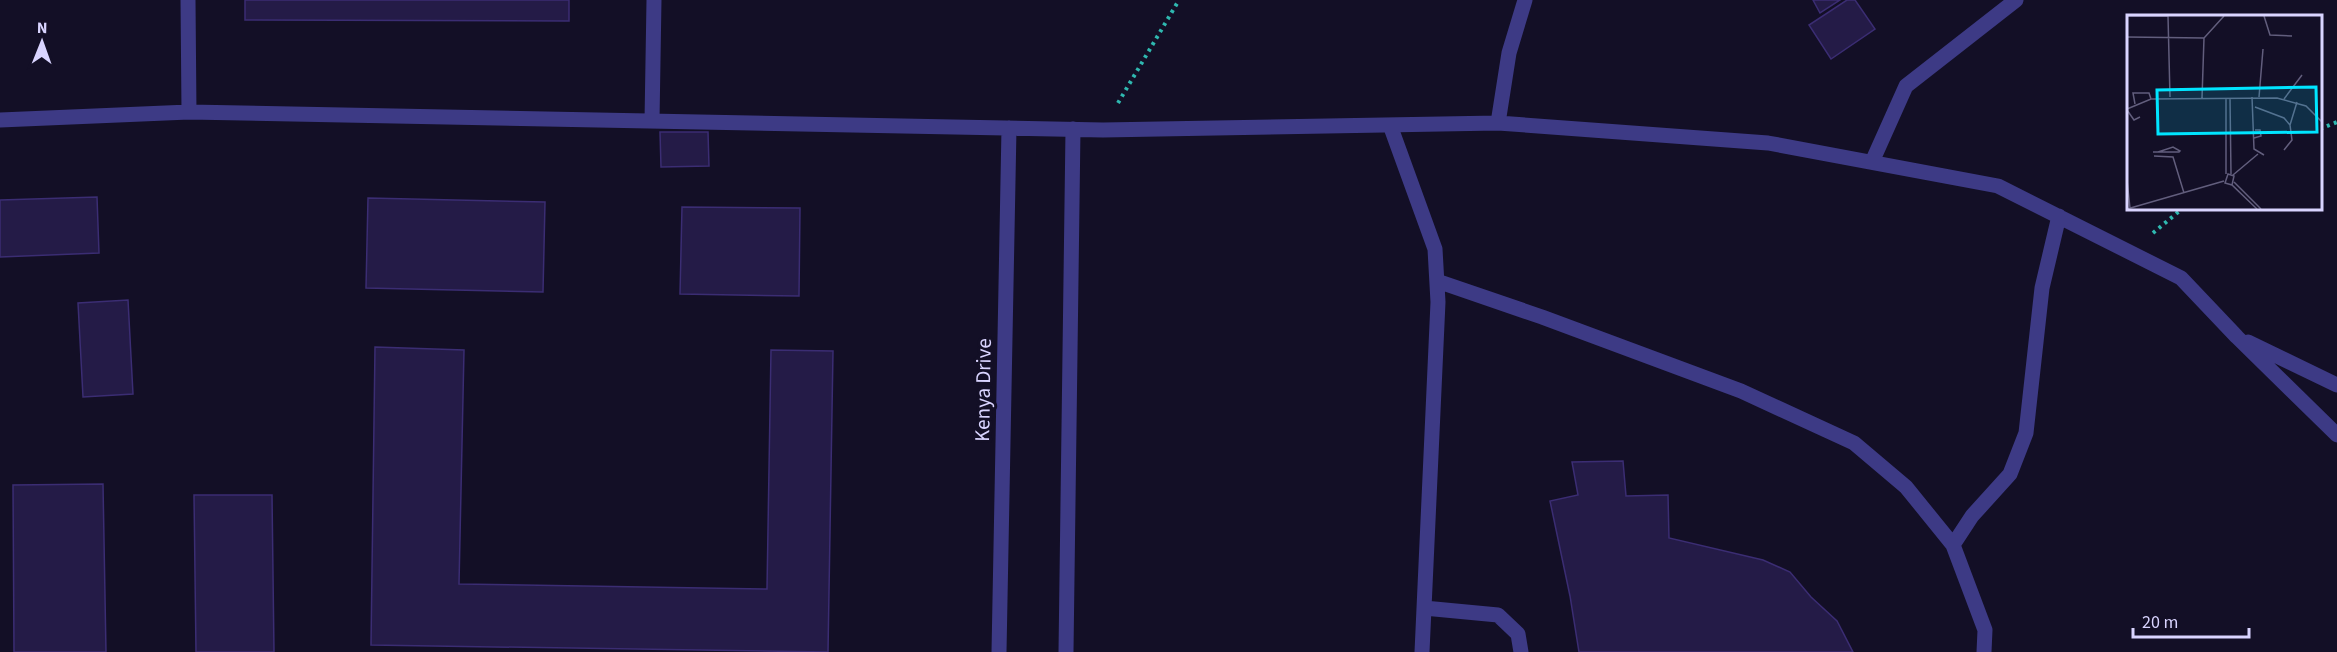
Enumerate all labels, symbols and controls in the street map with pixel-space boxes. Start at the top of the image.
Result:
north arrow [12,12,72,72]
inset map [2127,15,2322,210]
text: N [37,17,48,39]
street label: Kenya Drive [967,338,999,442]
scale bar [2133,601,2248,639]
text: 20 m [2142,610,2178,635]

